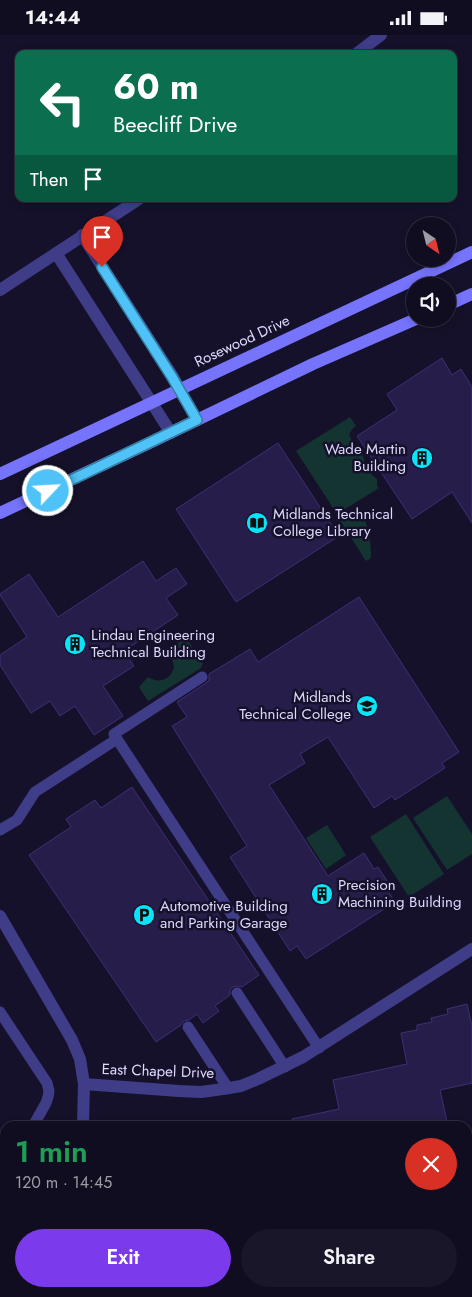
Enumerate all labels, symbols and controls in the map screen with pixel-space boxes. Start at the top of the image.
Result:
text: 14:44 [25,4,81,31]
text: 60 m [113,62,199,112]
icon: left [30,70,95,135]
text: Beecliff Drive [113,108,237,140]
icon: arrive [79,165,107,193]
text: Then [30,166,69,193]
pin [81,216,123,267]
north arrow [406,217,456,267]
map controls [406,217,456,327]
icon: arrive [88,223,116,251]
button: sound [406,277,456,327]
street label: Rosewood Drive [191,309,294,373]
place label: Wade Martin Building [325,438,406,477]
building icon: Wade Martin Building [410,446,434,470]
position arrow [21,464,73,516]
place label: Midlands Technical College Library [273,503,393,542]
library icon: Midlands Technical College Library [245,511,269,535]
place label: Lindau Engineering Technical Building [91,624,215,663]
building icon: Lindau Engineering Technical Building [63,632,87,656]
place label: Midlands Technical College [239,686,351,725]
school or university icon: Midlands Technical College [355,694,379,718]
place label: Precision Machining Building [338,874,461,913]
building icon: Precision Machining Building [310,882,334,906]
place label: Automotive Building and Parking Garage [160,895,288,934]
parking icon: Automotive Building and Parking Garage [132,903,156,927]
street label: East Chapel Drive [101,1058,215,1084]
text: 1 min [15,1130,88,1173]
button: close [405,1138,457,1190]
text: 120 m · 14:45 [15,1171,112,1194]
button: Exit [15,1229,231,1287]
button: Share [241,1229,457,1287]

